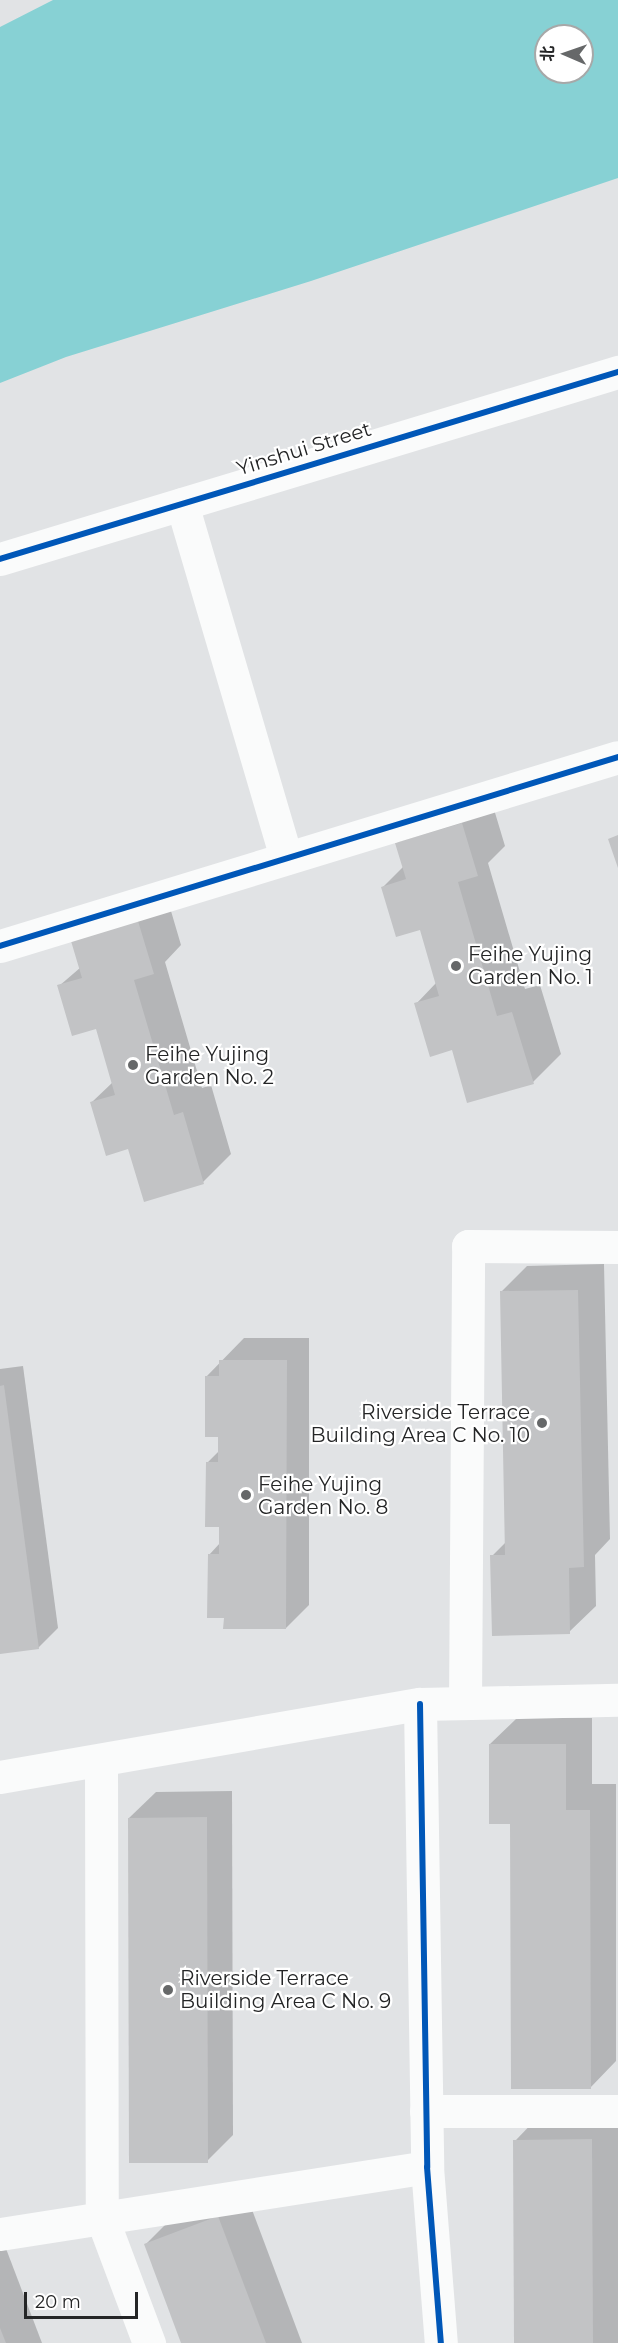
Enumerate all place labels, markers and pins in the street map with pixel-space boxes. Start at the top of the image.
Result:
place label: Feihe Yujing Garden No. 1 [468,942,593,989]
marker: Feihe Yujing Garden No. 1 [449,959,463,973]
place label: Feihe Yujing Garden No. 2 [145,1042,274,1089]
marker: Feihe Yujing Garden No. 2 [126,1058,140,1072]
place label: Riverside Terrace Building Area C No. 10 [311,1400,530,1447]
marker: Riverside Terrace Building Area C No. 10 [535,1416,549,1430]
place label: Feihe Yujing Garden No. 8 [258,1472,388,1519]
marker: Feihe Yujing Garden No. 8 [239,1488,253,1502]
place label: Riverside Terrace Building Area C No. 9 [180,1966,391,2013]
marker: Riverside Terrace Building Area C No. 9 [161,1983,175,1997]

